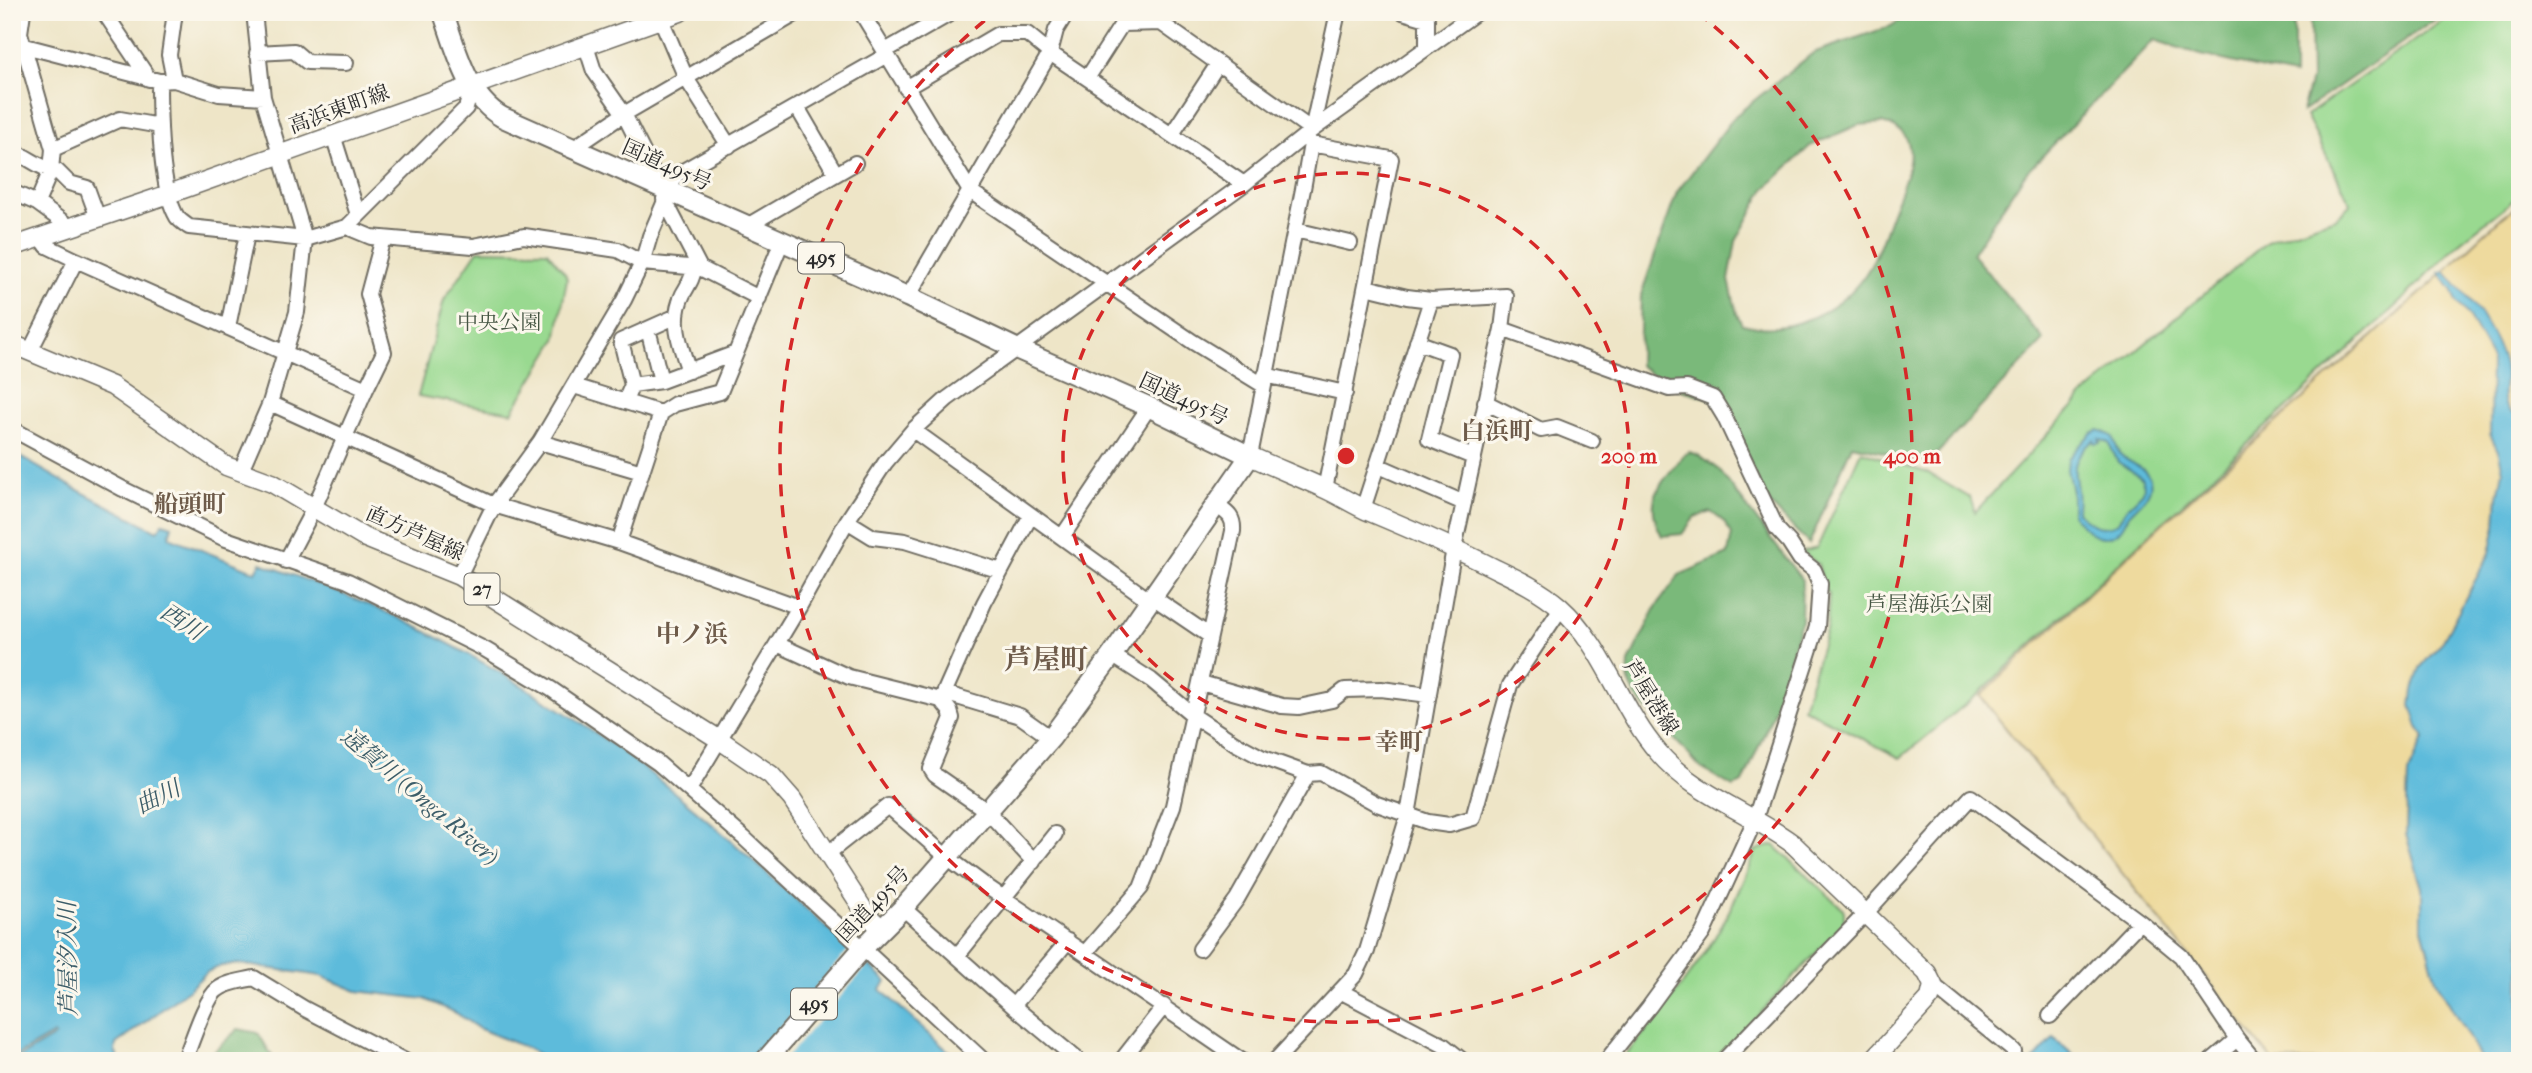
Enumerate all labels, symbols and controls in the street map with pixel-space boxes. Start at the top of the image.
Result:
street label: 高浜東町線 [286,80,392,138]
street label: 国道495号 [619,135,715,195]
road number: 495 [798,242,844,274]
park label: 中央公園 [457,310,541,334]
street label: 国道495号 [1136,368,1232,430]
district label: 白浜町 [1461,417,1533,445]
centre of rings [1334,444,1358,468]
text: 200 m [1601,444,1658,468]
text: 400 m [1882,444,1941,469]
district label: 船頭町 [154,490,226,518]
street label: 直方芦屋線 [362,501,468,565]
road number: 27 [464,574,500,604]
park label: 芦屋海浜公園 [1866,592,1992,616]
water label: 西川 [155,598,211,647]
district label: 中ノ浜 [656,620,728,648]
district label: 芦屋町 [1004,643,1088,676]
street label: 芦屋港線 [1619,655,1683,739]
water label: 遠賀川 (Onga River) [336,722,504,870]
district label: 幸町 [1375,728,1423,756]
water label: 曲川 [131,773,187,819]
street label: 国道495号 [832,861,914,947]
water label: 芦屋汐入川 [53,898,83,1017]
road number: 495 [791,988,837,1020]

